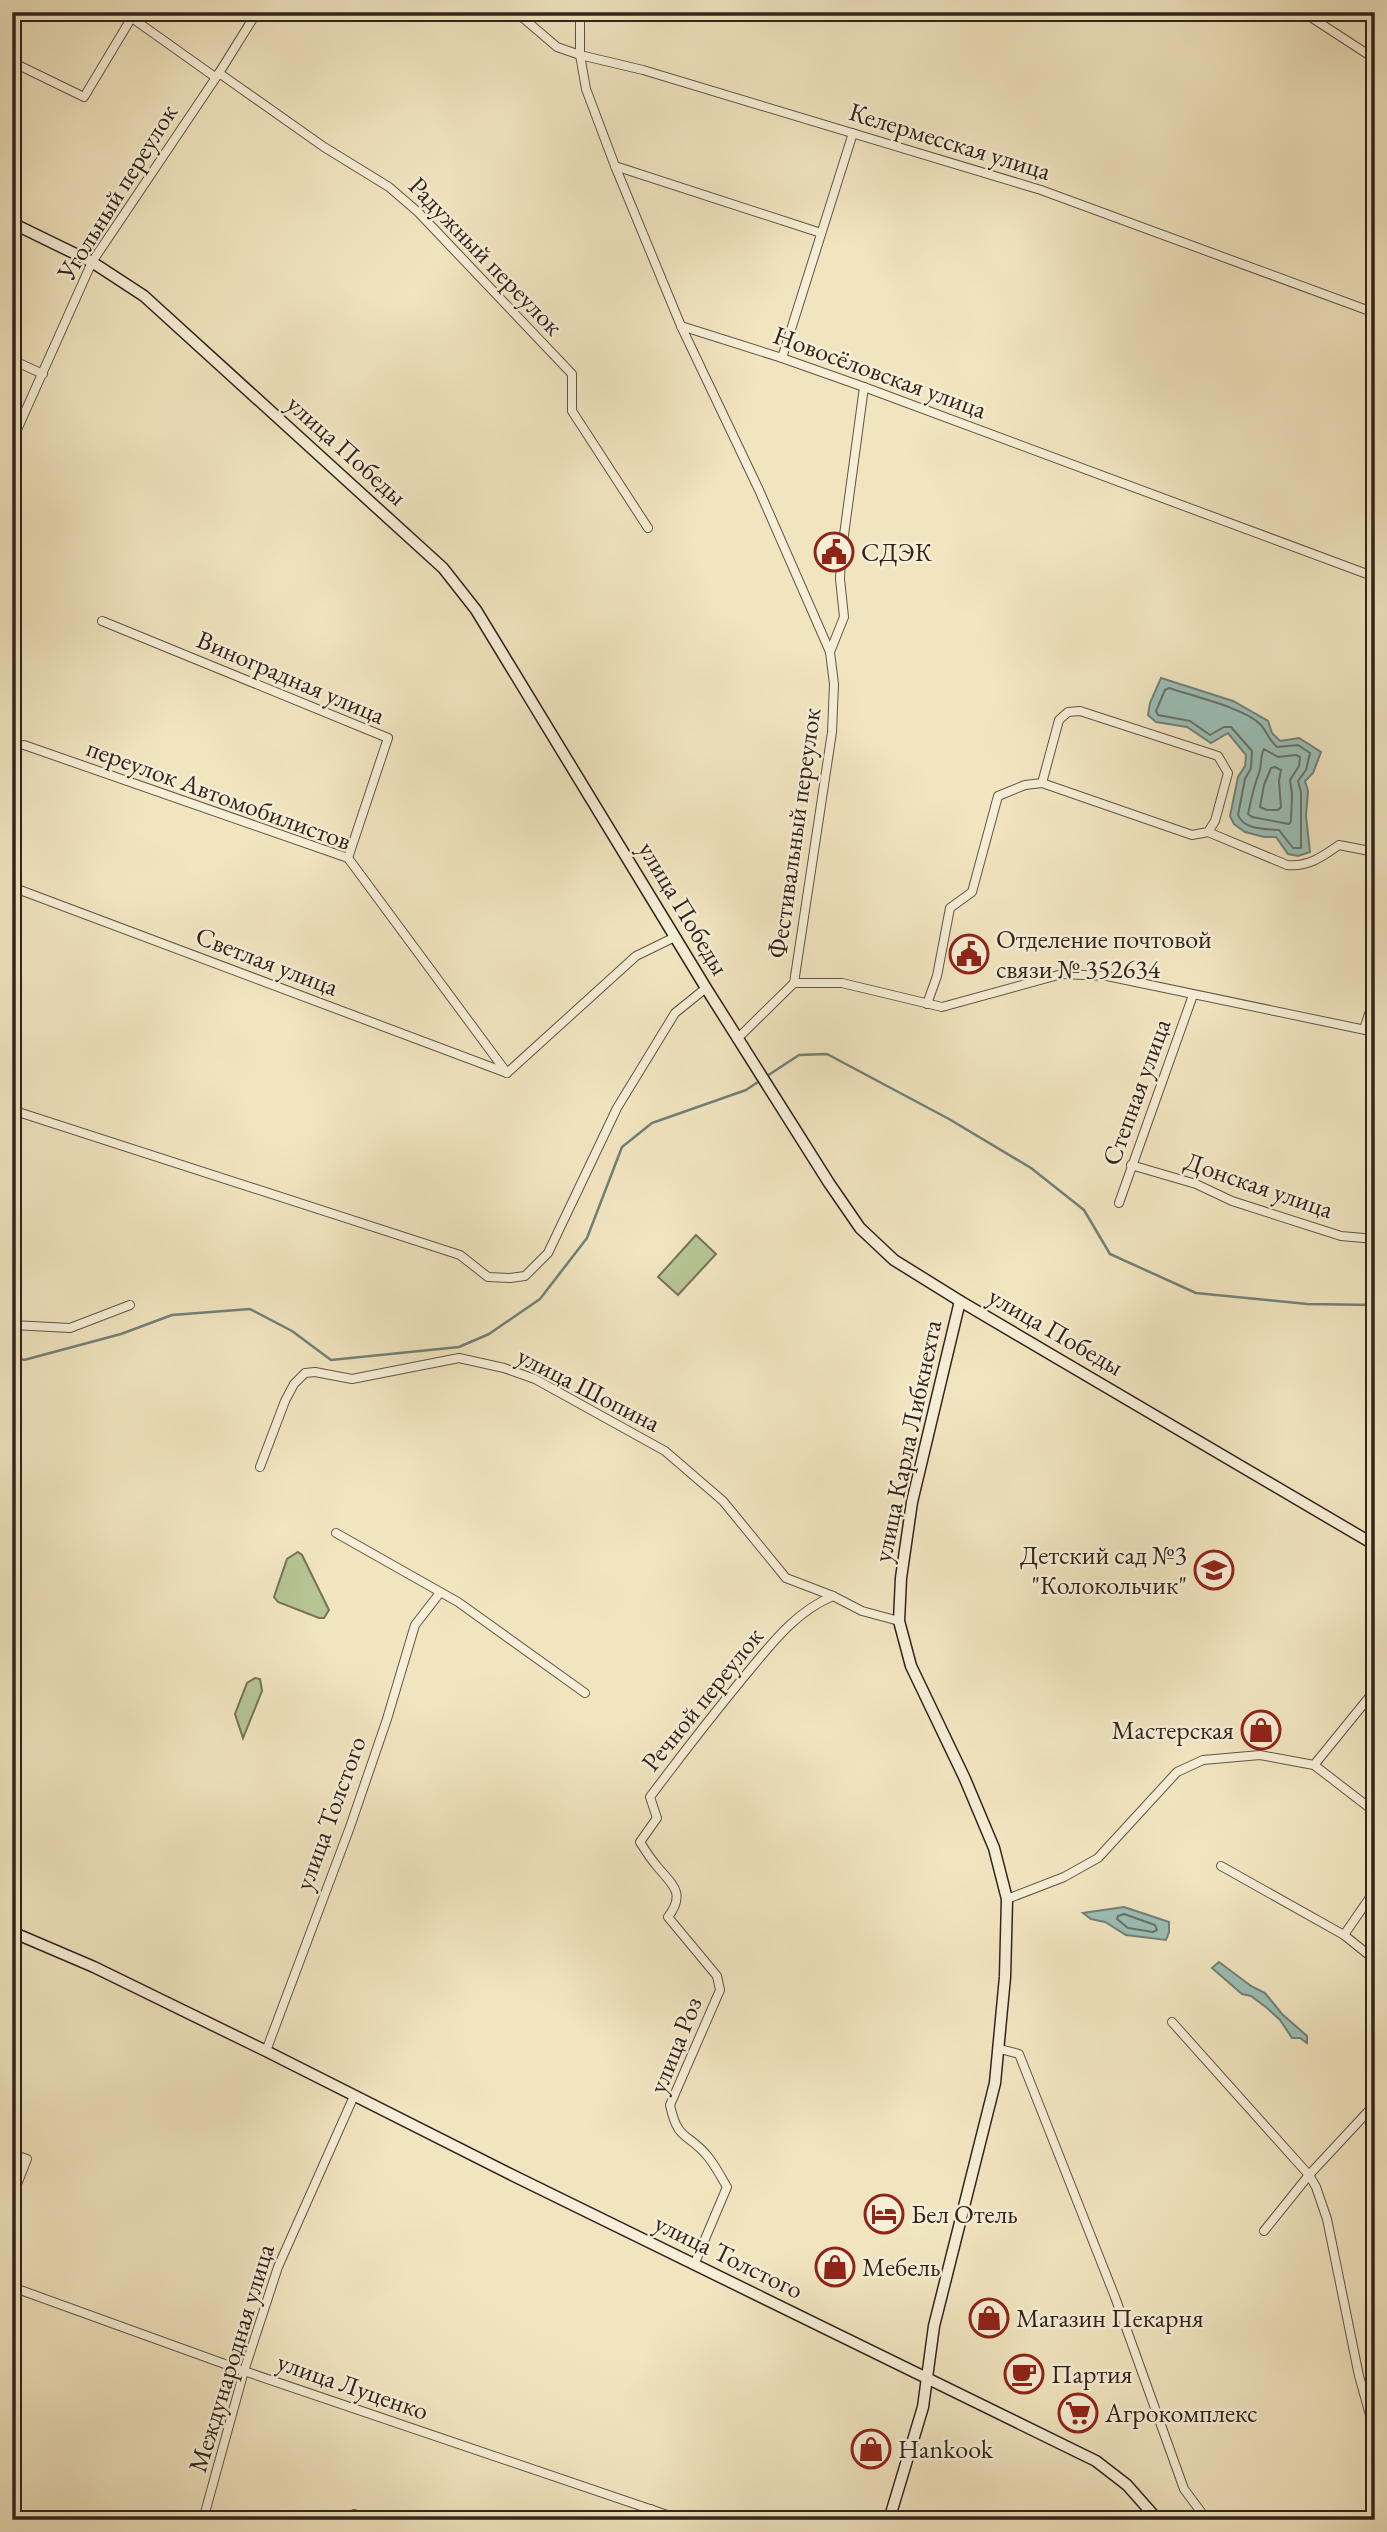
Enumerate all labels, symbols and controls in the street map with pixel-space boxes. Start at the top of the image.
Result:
street label: Келермесская улица [845,94,1056,188]
street label: Угольный переулок [49,97,185,288]
street label: Радужный переулок [401,169,571,343]
street label: Новосёловская улица [769,318,992,427]
street label: улица Победы [280,387,414,513]
public building icon: СДЭК [813,531,855,573]
place label: СДЭК [861,535,933,569]
street label: Виноградная улица [192,622,391,732]
street label: Фестивальный переулок [760,705,828,960]
street label: переулок Автомобилистов [82,730,356,858]
street label: улица Победы [631,835,737,981]
street label: Светлая улица [191,918,344,1004]
place label: Отделение почтовой связи № 352634 [996,922,1212,986]
public building icon: Отделение почтовой связи № 352634 [948,933,990,975]
street label: Степная улица [1094,1013,1178,1170]
street label: Донская улица [1180,1144,1338,1226]
street label: улица Победы [982,1279,1130,1383]
street label: улица Карла Либкнехта [865,1316,949,1565]
street label: улица Шопина [512,1338,667,1440]
place label: Детский сад №3 "Колокольчик" [1020,1538,1187,1602]
school or university icon: Детский сад №3 "Колокольчик" [1193,1549,1235,1591]
street label: Речной переулок [634,1620,771,1778]
shop icon: Мастерская [1240,1709,1282,1751]
place label: Мастерская [1112,1713,1234,1747]
street label: улица Толстого [286,1731,374,1895]
street label: улица Роз [640,1992,710,2098]
hotel icon: Бел Отель [863,2193,905,2235]
place label: Бел Отель [911,2197,1018,2231]
street label: улица Толстого [649,2205,809,2307]
street label: Международная улица [180,2239,282,2476]
shop icon: Мебель [814,2246,856,2288]
place label: Мебель [862,2250,941,2284]
shop icon: Магазин Пекарня [968,2297,1010,2339]
place label: Магазин Пекарня [1016,2301,1204,2335]
street label: улица Луценко [273,2344,433,2428]
cafe icon: Партия [1003,2353,1045,2395]
place label: Партия [1051,2357,1132,2391]
supermarket icon: Агрокомплекс [1057,2392,1099,2434]
place label: Агрокомплекс [1104,2396,1258,2430]
shop icon: Hankook [850,2428,892,2470]
place label: Hankook [898,2432,994,2466]

